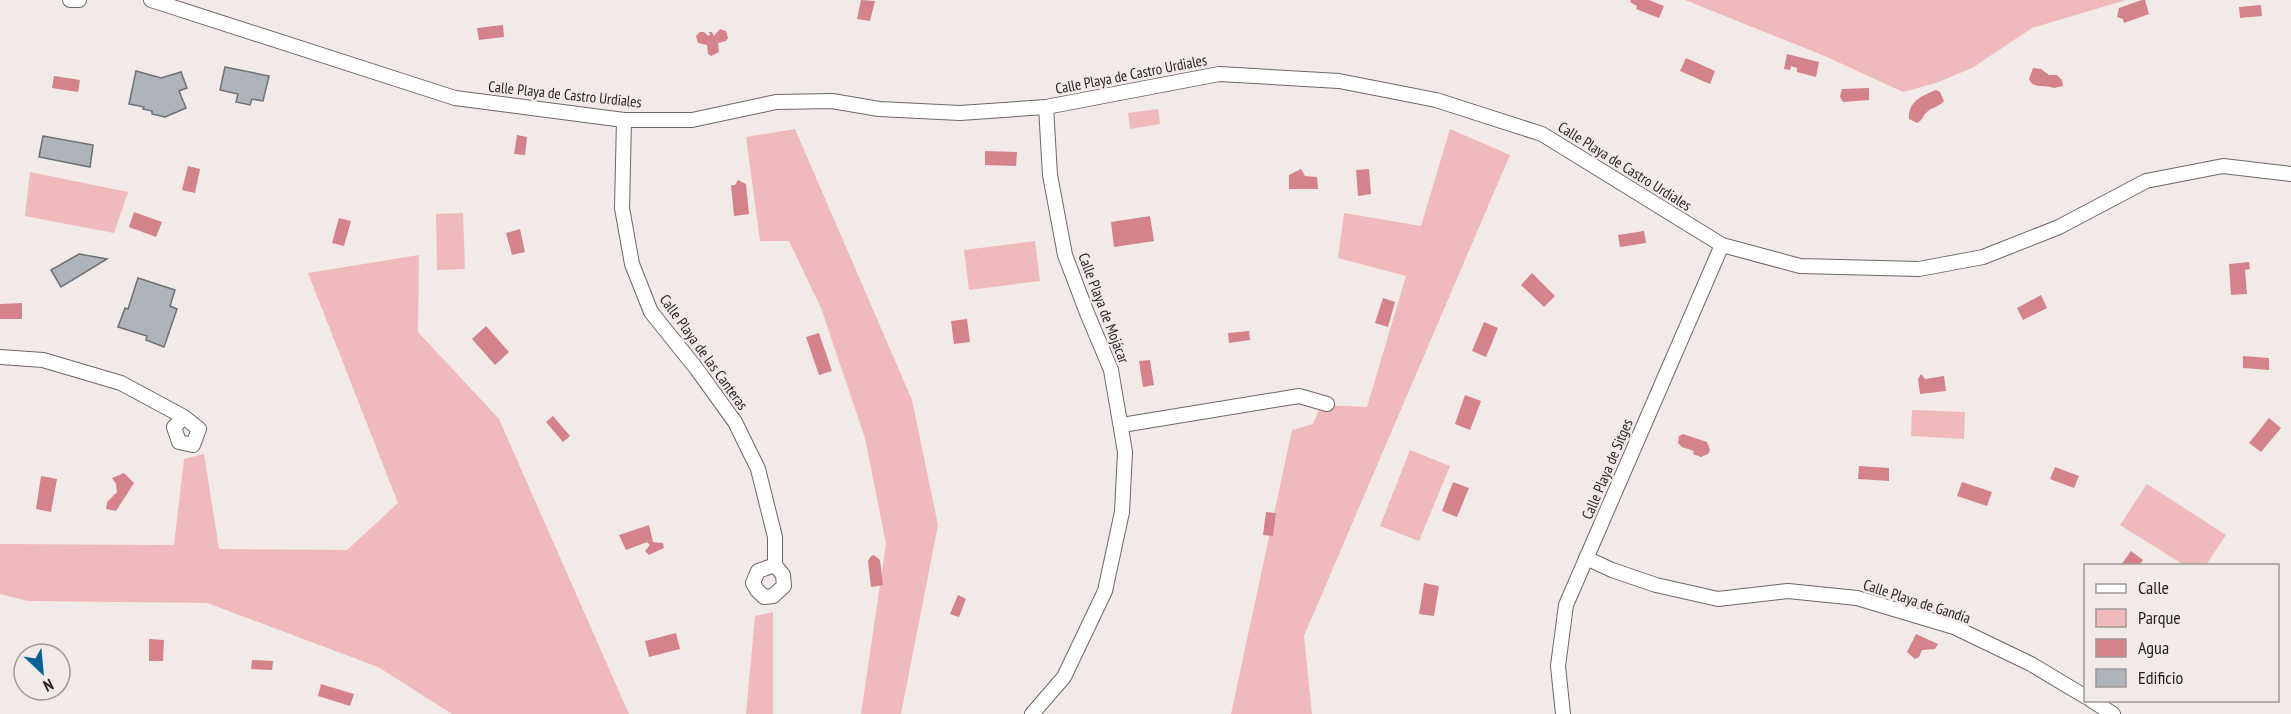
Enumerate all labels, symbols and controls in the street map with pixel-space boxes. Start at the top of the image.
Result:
street label: Calle Playa de Castro Urdiales [1054,50,1208,98]
street label: Calle Playa de Castro Urdiales [487,76,643,112]
street label: Calle Playa de Castro Urdiales [1555,117,1695,215]
street label: Calle Playa de Mojácar [1074,250,1134,367]
street label: Calle Playa de las Canteras [656,290,752,414]
street label: Calle Playa de Sitges [1577,416,1637,522]
legend [2084,564,2279,702]
street label: Calle Playa de Gandía [1861,575,1973,627]
text: Calle [2138,576,2169,599]
text: Parque [2138,606,2181,629]
text: Agua [2138,636,2169,659]
north arrow [12,642,72,702]
text: Edificio [2138,666,2184,689]
text: N [40,675,57,696]

